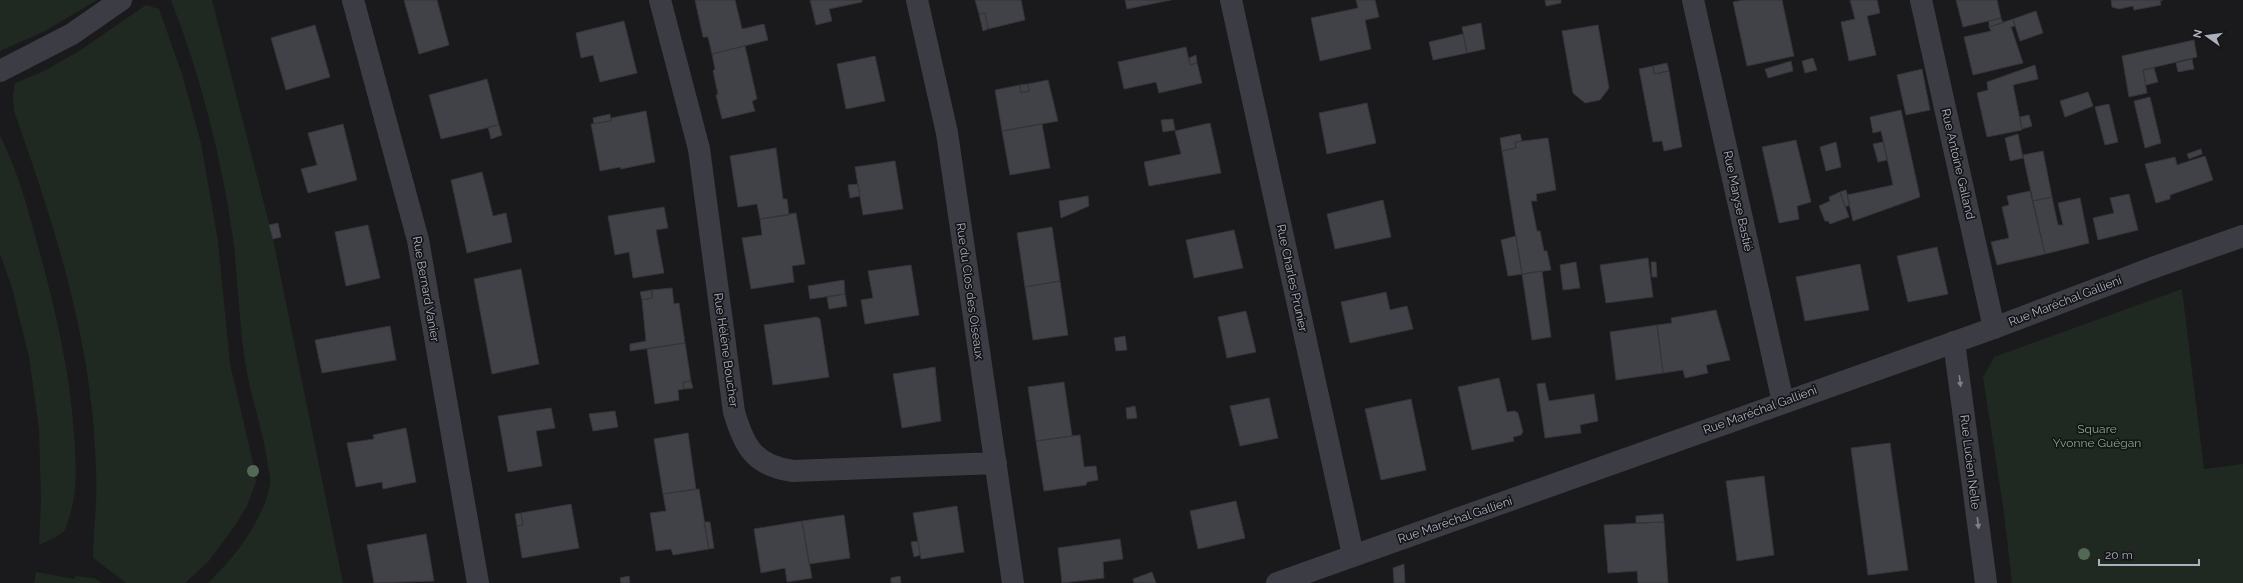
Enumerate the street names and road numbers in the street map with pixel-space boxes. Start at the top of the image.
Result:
street label: Rue Antoine Galland [1938,107,1978,221]
street label: Rue Maryse Bastié [1721,149,1755,253]
street label: Rue du Clos des Oiseaux [953,222,987,360]
street label: Rue Charles Prunier [1274,223,1310,334]
street label: Rue Bernard Vanier [410,235,442,344]
street label: Rue Maréchal Gallieni [2006,273,2124,329]
street label: Rue Hélène Boucher [711,292,741,409]
street label: Rue Maréchal Gallieni [1701,383,1819,437]
street label: Rue Lucien Nelle [1957,414,1983,510]
street label: Rue Maréchal Gallieni [1396,494,1514,546]

